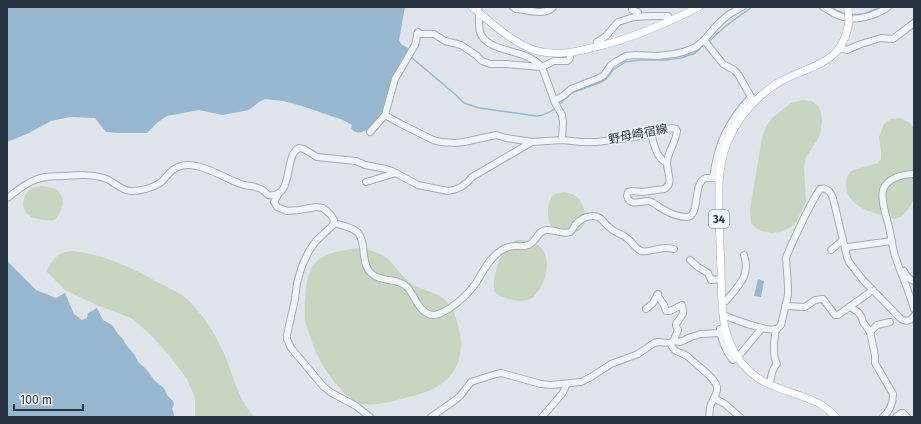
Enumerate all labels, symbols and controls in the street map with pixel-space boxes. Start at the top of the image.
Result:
street label: 野母崎宿線 [607,121,669,147]
road number: 34 [709,210,729,228]
scale bar [14,386,83,412]
text: 100 m [20,393,52,407]

